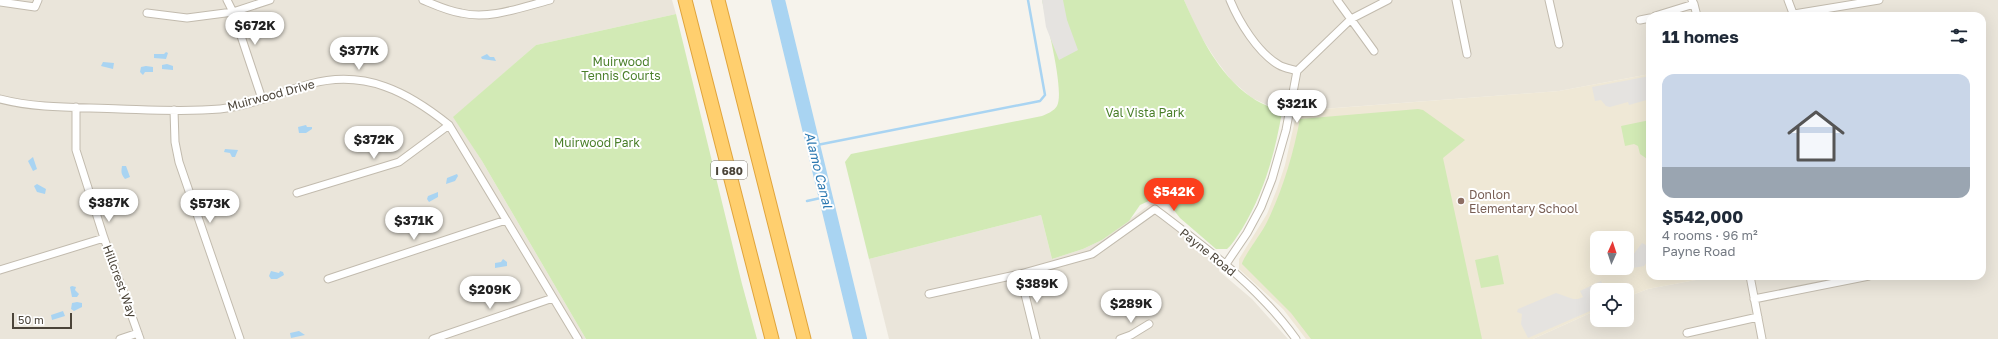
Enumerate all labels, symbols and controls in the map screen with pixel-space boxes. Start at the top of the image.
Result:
pin: $672K [227,12,283,46]
text: $672K [234,17,276,33]
icon: filters [1948,25,1970,47]
text: 11 homes [1662,26,1739,47]
pin: $377K [331,37,387,71]
text: $377K [339,42,379,58]
park label: Muirwood Tennis Courts [581,54,661,83]
street label: Muirwood Drive [226,76,316,114]
pin: $321K [1269,90,1325,124]
text: $321K [1277,95,1317,111]
icon: home [1780,100,1852,172]
park label: Val Vista Park [1105,105,1185,120]
pin: $372K [346,126,402,160]
water label: Alamo Canal [802,130,836,211]
text: $372K [353,131,395,147]
park label: Muirwood Park [554,135,640,150]
road number: I 680 [711,161,747,179]
pin: $542K [1146,178,1202,212]
text: $542K [1153,183,1195,199]
place label: Donlon Elementary School [1469,187,1578,216]
pin: $387K [81,189,137,223]
pin: $573K [182,190,238,224]
text: $387K [88,194,130,210]
text: $573K [189,195,231,211]
marker: Donlon Elementary School [1456,196,1466,206]
text: $542,000 [1662,206,1743,227]
pin: $371K [386,207,442,241]
text: $371K [394,212,434,228]
street label: Payne Road [1177,225,1239,279]
text: 4 rooms · 96 m² [1662,227,1758,243]
north arrow [1590,231,1634,275]
map controls [1590,231,1634,327]
street label: Hillcrest Way [100,243,140,320]
text: Payne Road [1662,243,1735,259]
pin: $389K [1009,270,1065,304]
text: $389K [1016,275,1058,291]
pin: $209K [462,276,518,310]
text: $209K [469,281,511,297]
button: locate [1590,283,1634,327]
pin: $289K [1103,290,1159,324]
text: $289K [1110,295,1152,311]
scale bar [12,311,72,330]
text: 50 m [18,313,44,326]

